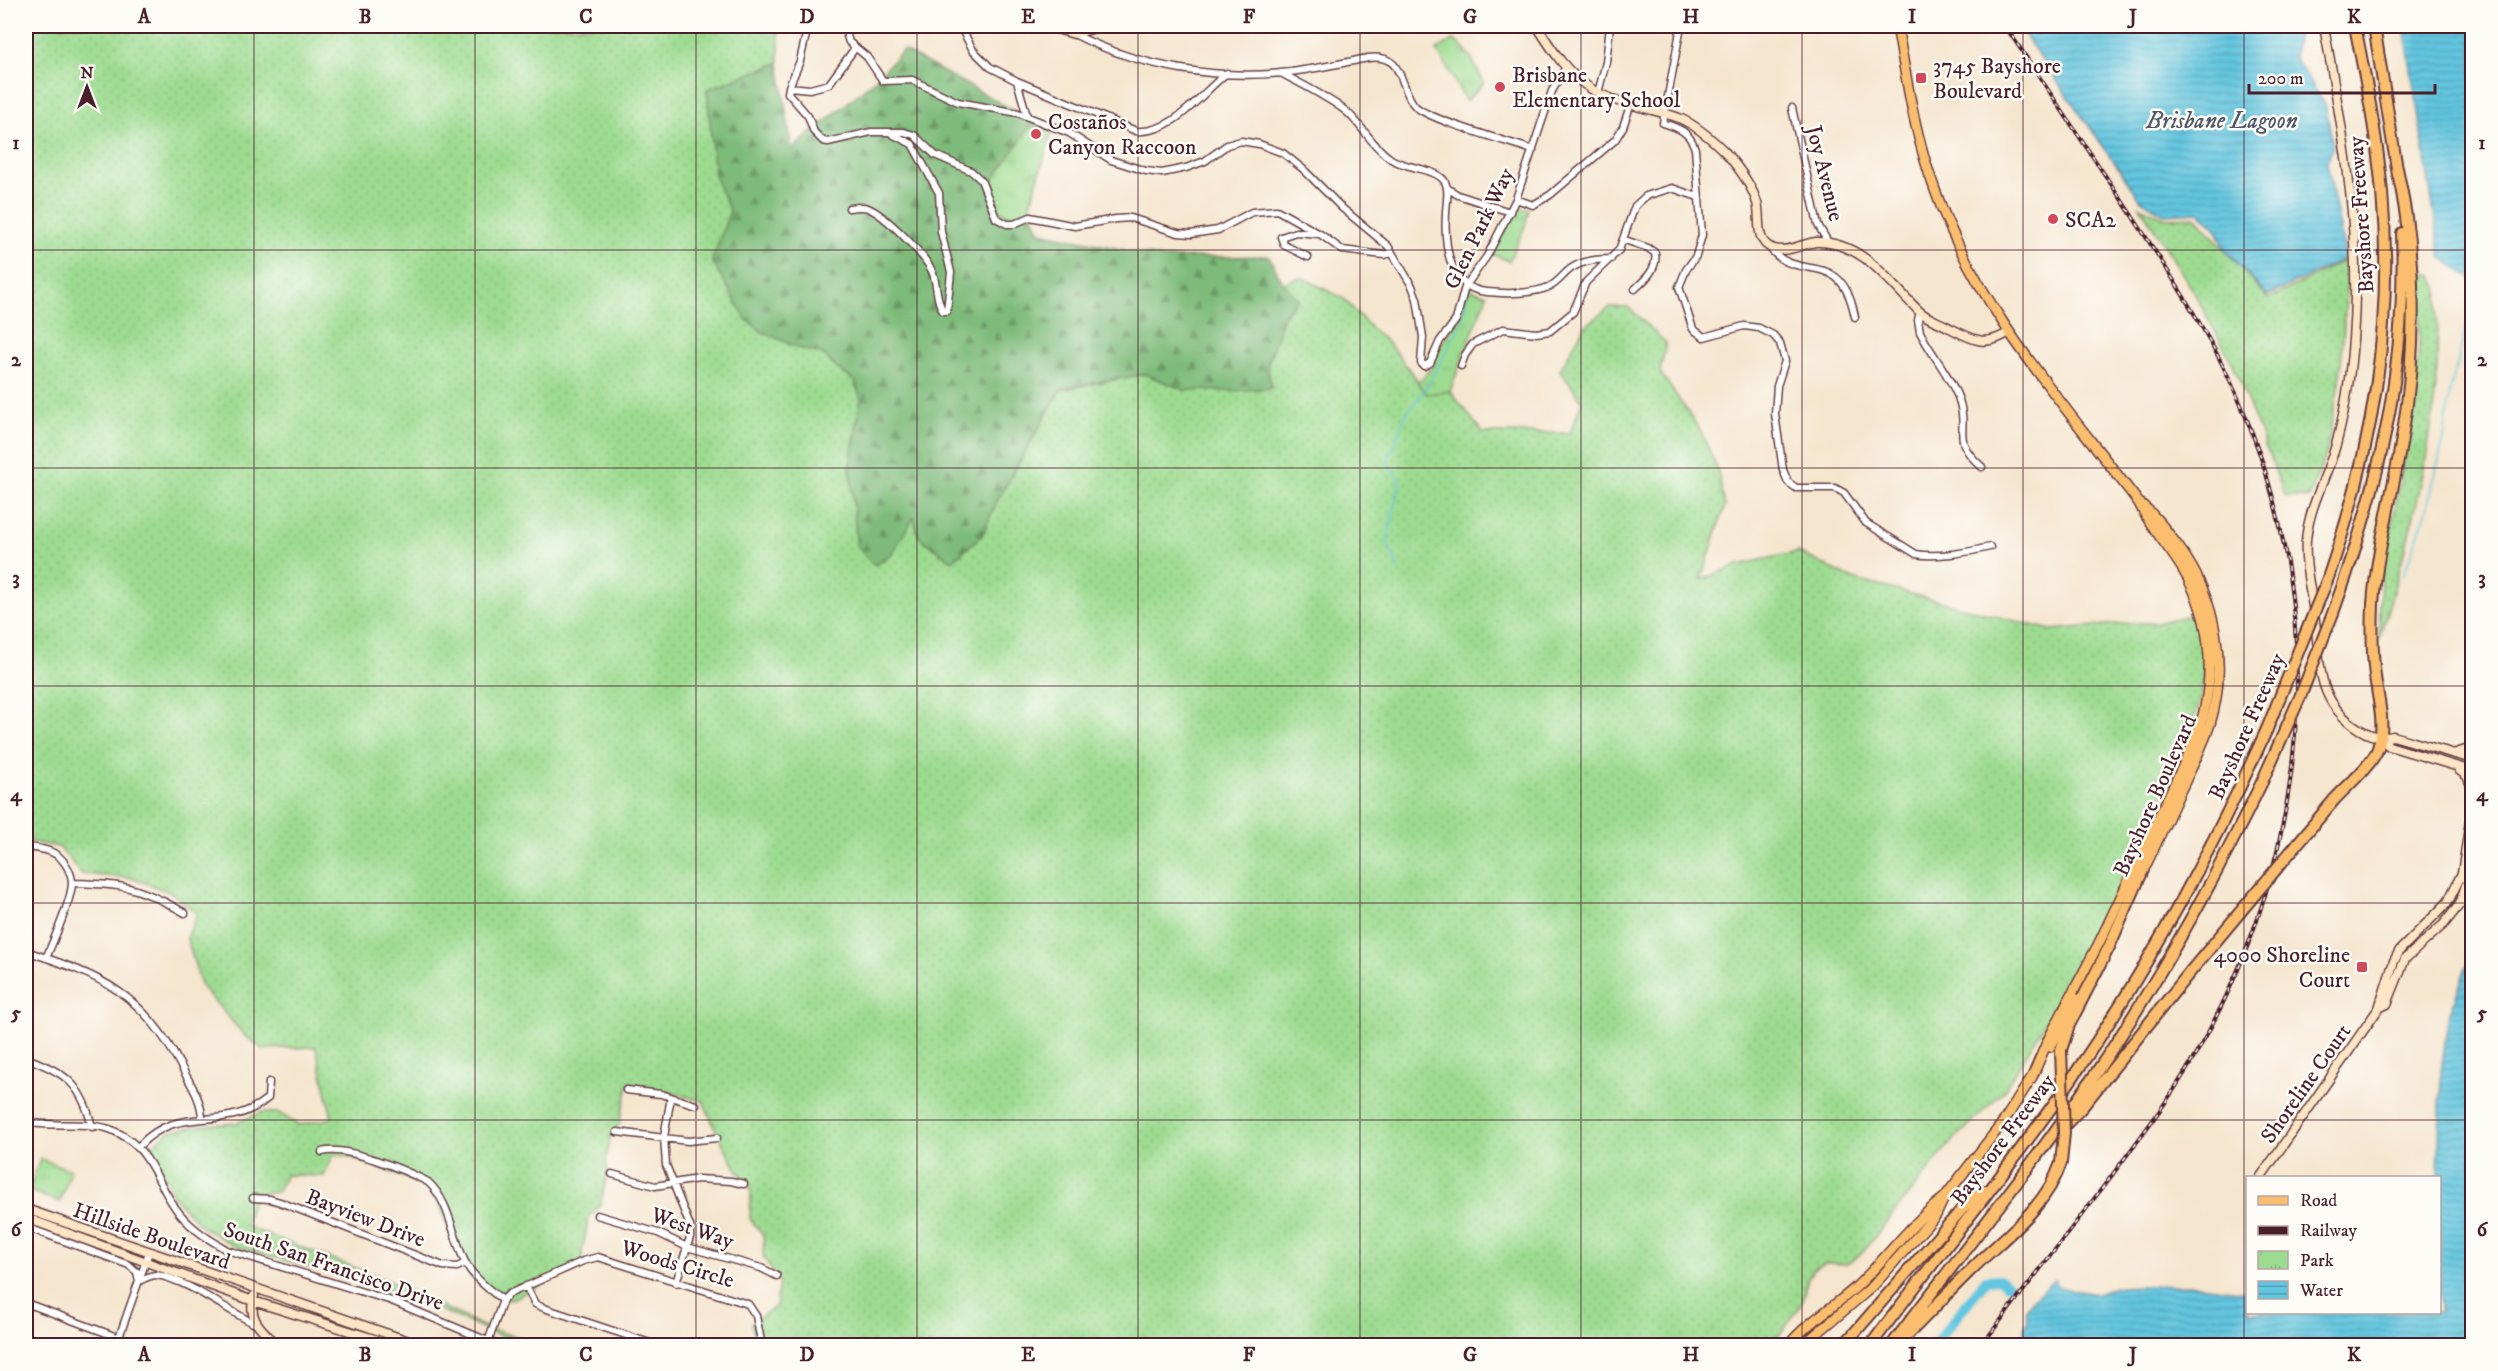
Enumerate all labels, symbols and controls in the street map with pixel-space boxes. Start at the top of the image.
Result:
text: A [137,5,152,30]
text: B [359,5,371,30]
text: C [579,5,593,30]
text: D [800,5,815,30]
text: E [1021,5,1035,30]
text: F [1243,5,1256,30]
text: G [1463,5,1477,30]
text: H [1683,5,1700,30]
text: I [1908,5,1916,30]
text: J [2127,5,2137,30]
text: K [2347,5,2362,30]
place label: 3745 Bayshore Boulevard [1933,53,2061,105]
north arrow [57,57,117,117]
scale bar [2249,57,2435,95]
place label: Brisbane Elementary School [1512,62,1681,114]
text: N [80,63,94,83]
text: 200 m [2258,68,2304,90]
marker: 3745 Bayshore Boulevard [1914,71,1928,85]
marker: Brisbane Elementary School [1493,80,1507,94]
water label: Brisbane Lagoon [2145,106,2298,136]
place label: Costaños Canyon Raccoon [1048,109,1197,161]
street label: Joy Avenue [1799,121,1849,224]
marker: Costaños Canyon Raccoon [1029,127,1043,141]
text: 1 [12,131,20,156]
text: 1 [2478,131,2486,156]
street label: Bayshore Freeway [2342,135,2380,294]
street label: Glen Park Way [1438,163,1521,294]
place label: SCA2 [2065,207,2116,234]
marker: SCA2 [2046,212,2060,226]
text: 2 [11,348,22,373]
text: 2 [2477,348,2488,373]
text: 3 [12,566,20,591]
text: 3 [2478,566,2486,591]
street label: Bayshore Freeway [2203,649,2292,804]
street label: Bayshore Boulevard [2108,711,2203,881]
text: 4 [10,783,23,808]
text: 4 [2476,783,2489,808]
place label: 4000 Shoreline Court [2213,942,2350,994]
marker: 4000 Shoreline Court [2355,960,2369,974]
text: 5 [10,1001,21,1026]
text: 5 [2476,1001,2487,1026]
street label: Shoreline Court [2255,1019,2357,1149]
street label: Bayshore Freeway [1945,1068,2062,1211]
legend [2246,1176,2441,1314]
street label: Bayview Drive [302,1183,429,1254]
text: Road [2300,1190,2337,1212]
street label: Hillside Boulevard [69,1197,234,1276]
street label: West Way [647,1201,738,1255]
street label: South San Francisco Drive [220,1216,447,1317]
text: 6 [11,1218,23,1243]
text: 6 [2477,1218,2489,1243]
text: Railway [2300,1220,2358,1242]
street label: Woods Circle [617,1234,737,1294]
text: Park [2300,1250,2334,1272]
text: Water [2299,1280,2343,1302]
text: A [137,1343,152,1368]
text: B [359,1343,371,1368]
text: C [579,1343,593,1368]
text: D [800,1343,815,1368]
text: E [1021,1343,1035,1368]
text: F [1243,1343,1256,1368]
text: G [1463,1343,1477,1368]
text: H [1683,1343,1700,1368]
text: I [1908,1343,1916,1368]
text: J [2127,1343,2137,1368]
text: K [2347,1343,2362,1368]

